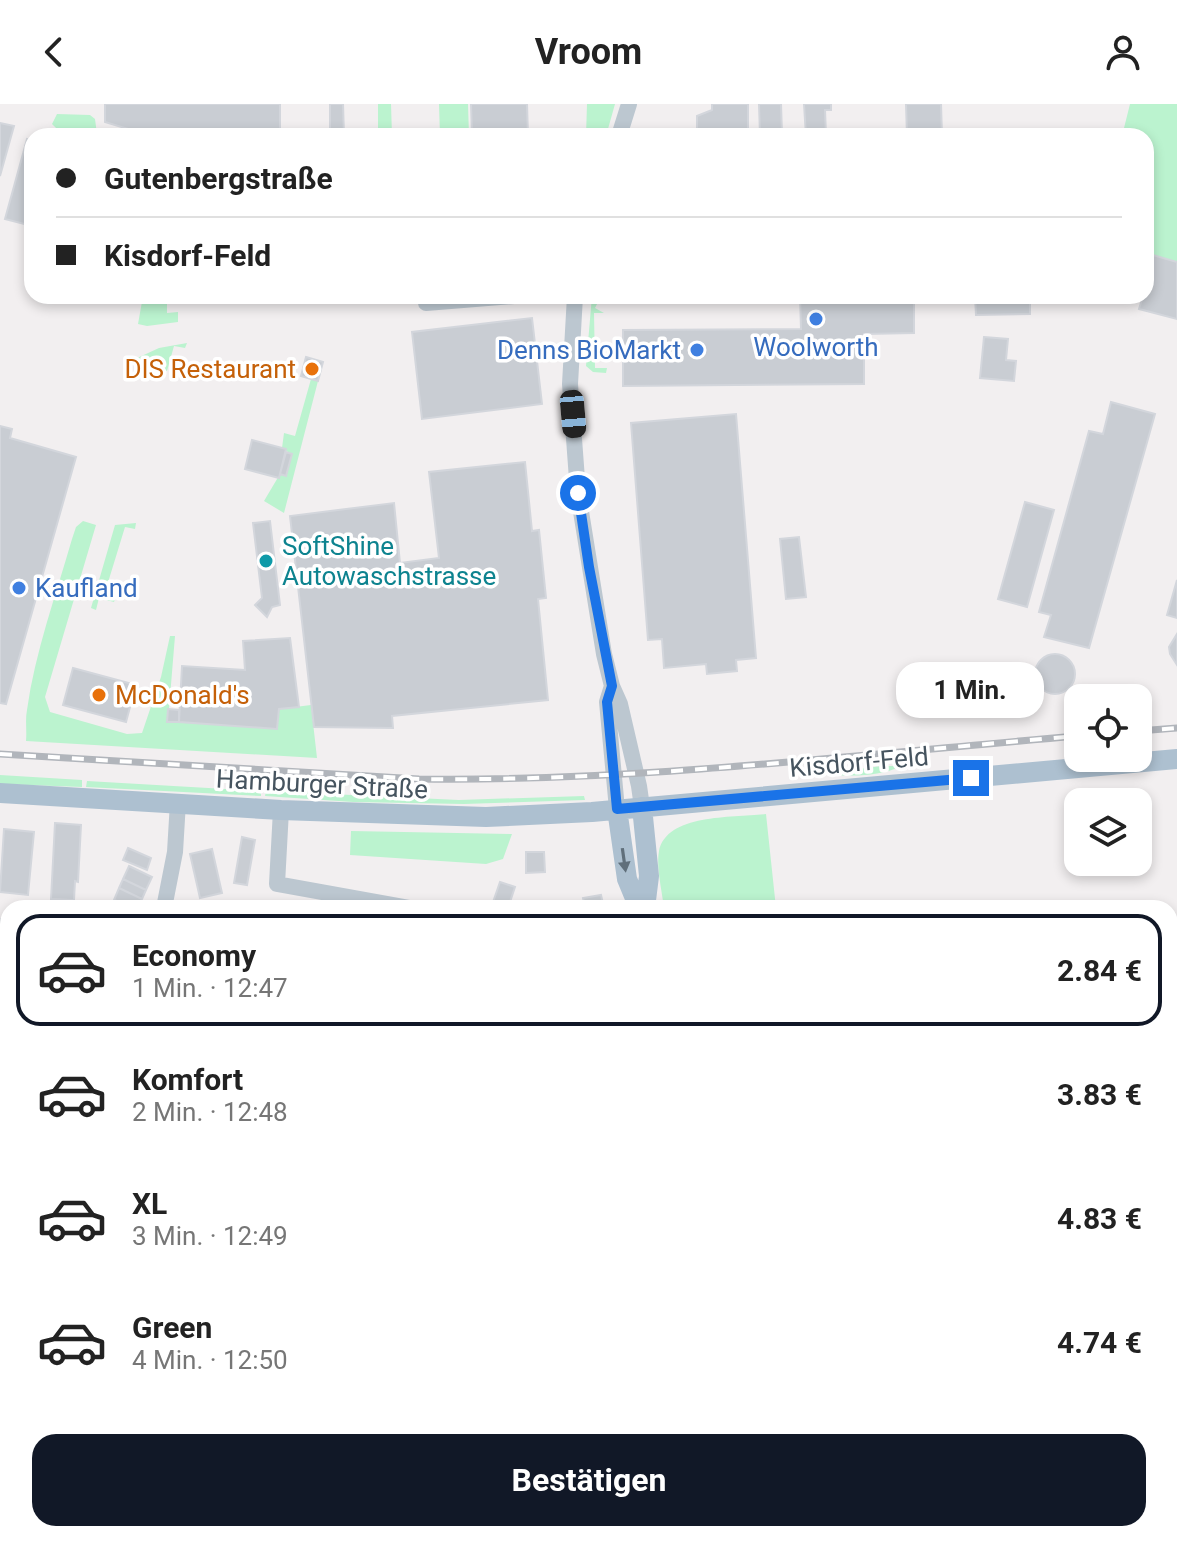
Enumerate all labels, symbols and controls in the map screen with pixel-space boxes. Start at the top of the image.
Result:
icon: back [32,30,76,74]
icon: person [1101,30,1145,74]
text: Vroom [535,31,642,73]
text: Gutenbergstraße [104,161,333,196]
text: Kisdorf-Feld [104,238,271,273]
marker: Woolworth [807,310,825,328]
place label: Woolworth [753,332,879,362]
place label: Denns BioMarkt [497,335,681,365]
marker: Denns BioMarkt [688,341,706,359]
place label: DIS Restaurant [124,354,296,384]
marker: DIS Restaurant [303,360,321,378]
car [559,389,587,439]
route start [560,475,596,511]
place label: SoftShine Autowaschstrasse [282,531,496,591]
marker: SoftShine Autowaschstrasse [257,552,275,570]
place label: Kaufland [35,573,138,603]
marker: Kaufland [10,579,28,597]
callout: 1 Min. [897,662,1045,718]
text: 1 Min. [933,675,1007,705]
place label: McDonald's [115,680,250,710]
map controls [1064,684,1152,876]
button: locate [1064,684,1152,772]
marker: McDonald's [90,686,108,704]
street label: Kisdorf-Feld [788,741,930,783]
route end [953,760,989,796]
street label: Hamburger Straße [215,763,429,805]
button: layers [1064,788,1152,876]
one-way arrow [618,848,631,873]
icon: car [36,934,108,1006]
text: Economy [132,938,256,973]
text: 2.84 € [1057,953,1142,988]
text: 1 Min. · 12:47 [132,973,288,1003]
icon: car [36,1058,108,1130]
text: Komfort [132,1062,243,1097]
text: 3.83 € [1057,1077,1142,1112]
text: 2 Min. · 12:48 [132,1097,288,1127]
icon: car [36,1182,108,1254]
text: XL [132,1186,167,1221]
text: 4.83 € [1057,1201,1142,1236]
text: 3 Min. · 12:49 [132,1221,288,1251]
icon: car [36,1306,108,1378]
text: Green [132,1310,212,1345]
text: 4.74 € [1057,1325,1142,1360]
text: 4 Min. · 12:50 [132,1345,288,1375]
button: Bestätigen [32,1434,1146,1526]

